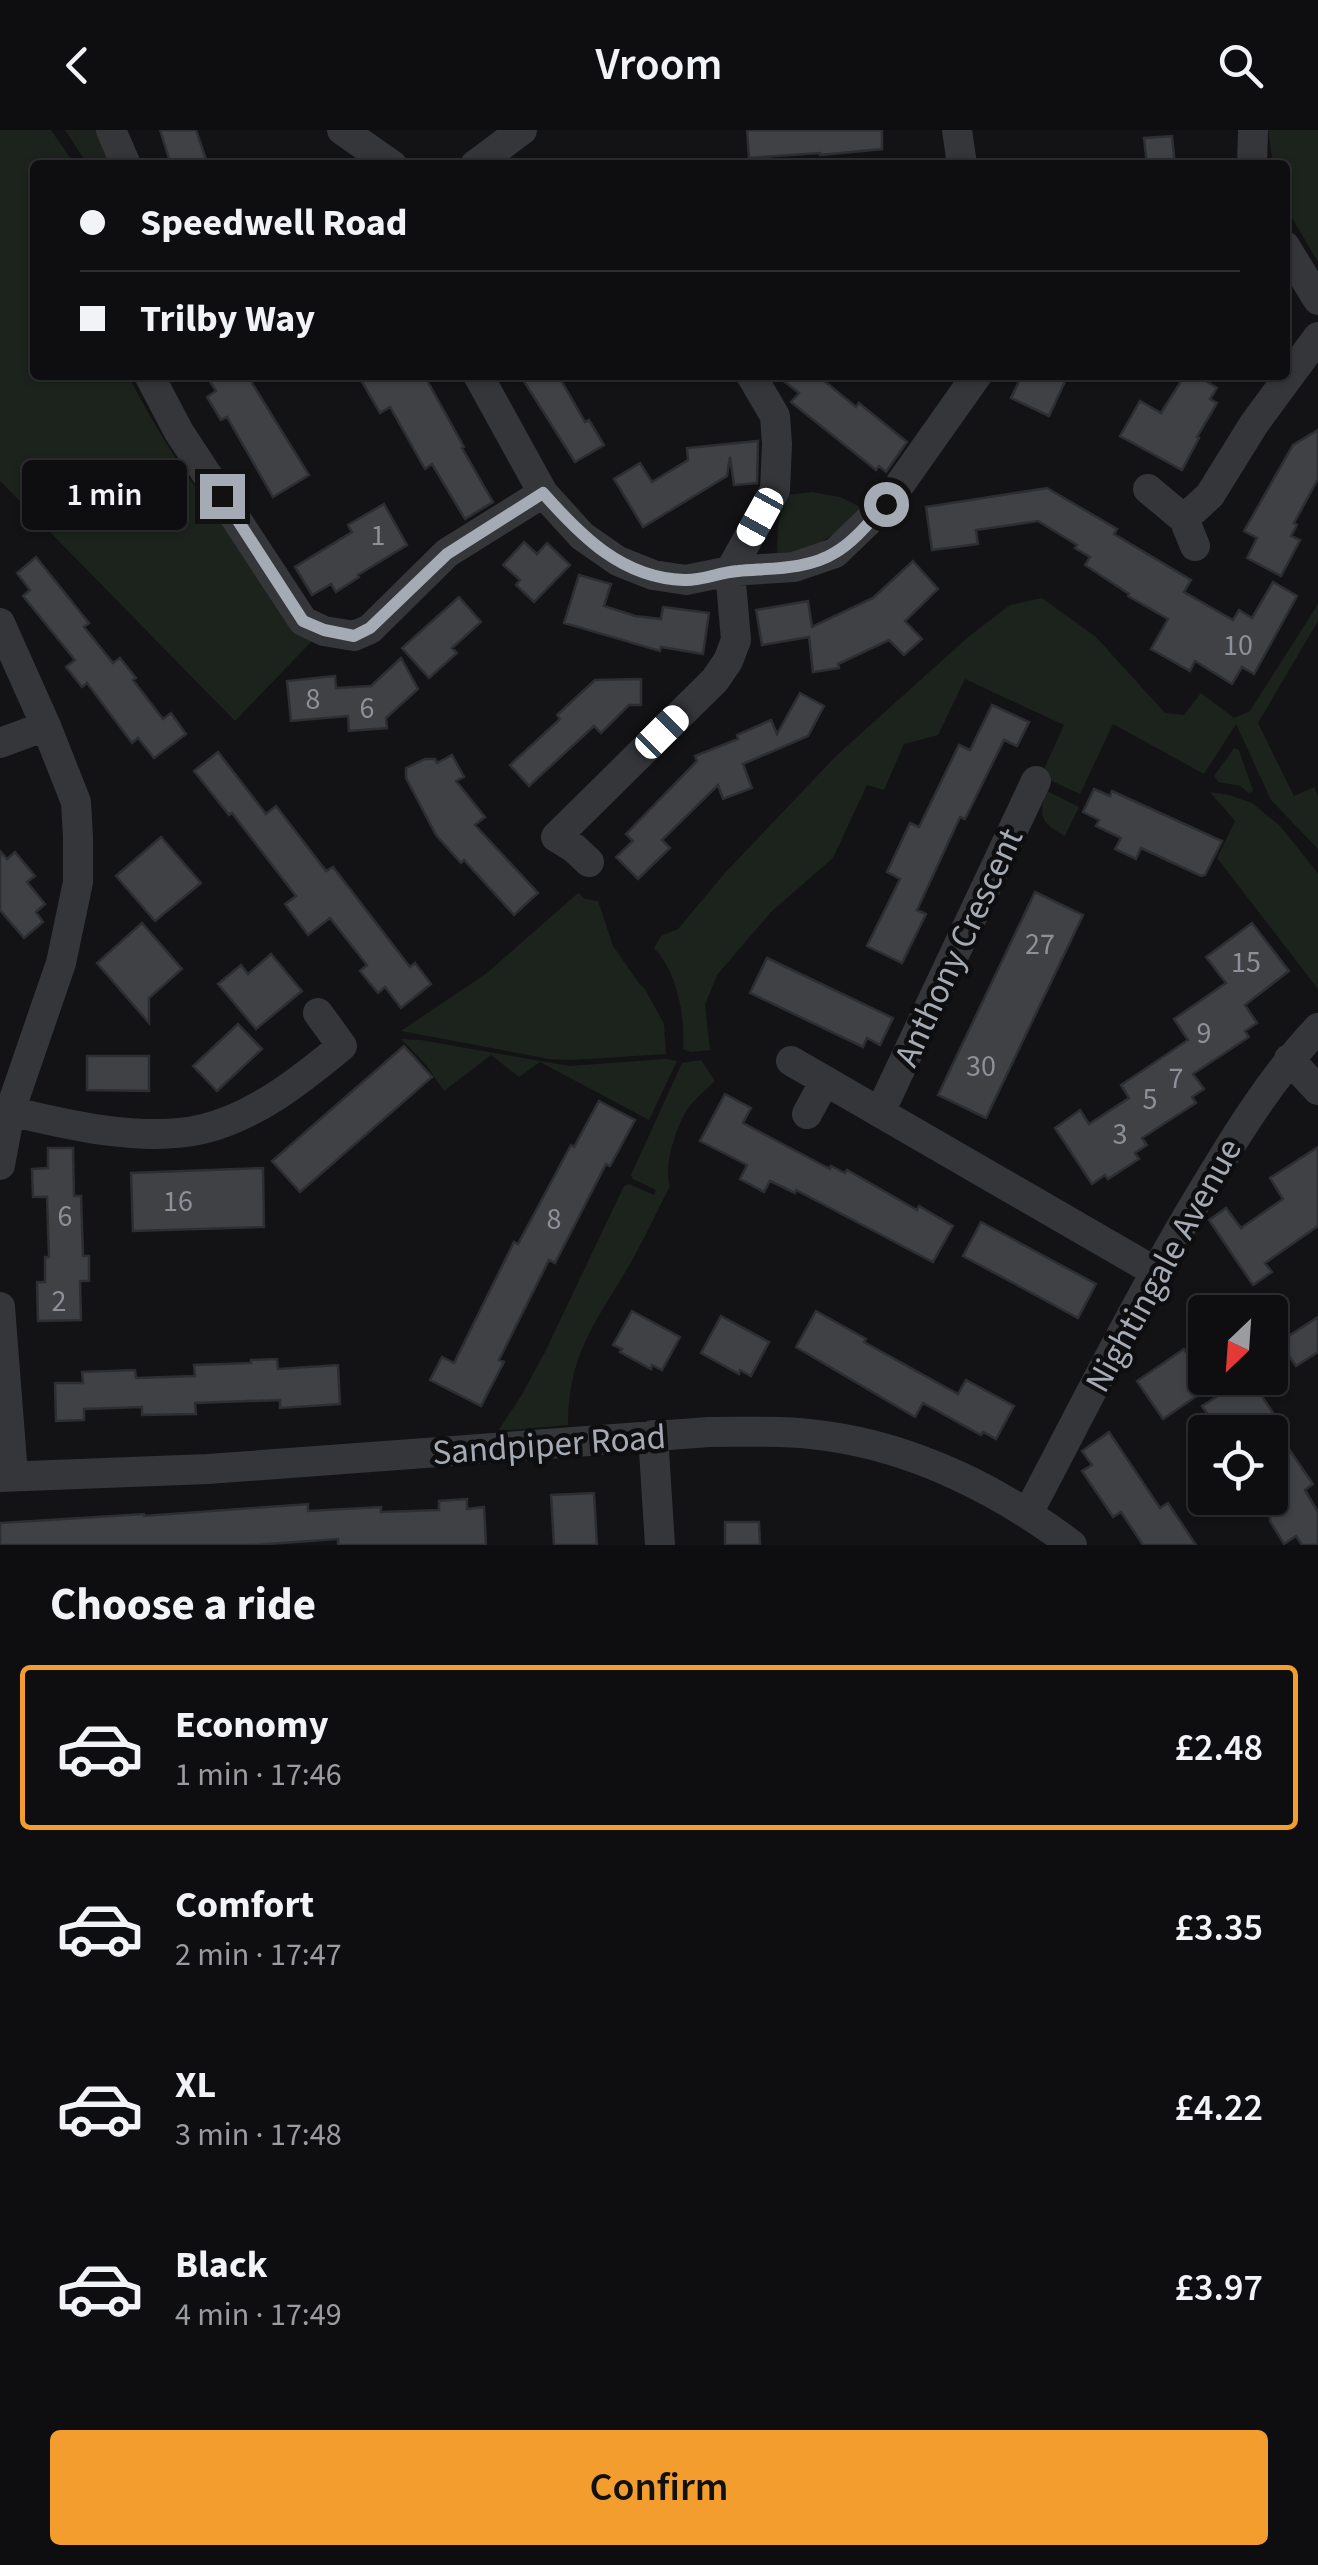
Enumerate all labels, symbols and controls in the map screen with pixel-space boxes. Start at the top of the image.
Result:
text: Vroom [596,33,722,97]
icon: back [50,38,105,93]
icon: search [1213,38,1268,93]
text: Speedwell Road [140,196,408,250]
text: Trilby Way [140,292,315,346]
callout: 1 min [22,461,187,531]
text: 1 min [66,472,143,518]
route end [200,474,245,519]
route start [864,482,909,527]
car [732,483,788,551]
house number: 1 [371,514,385,557]
house number: 10 [1223,624,1253,667]
house number: 8 [306,678,320,721]
house number: 6 [360,687,374,730]
car [630,700,694,764]
street label: Anthony Crescent [882,820,1036,1075]
house number: 27 [1025,923,1055,966]
house number: 15 [1231,941,1261,984]
house number: 9 [1197,1012,1211,1055]
house number: 30 [966,1045,996,1088]
house number: 7 [1169,1057,1183,1100]
house number: 5 [1143,1078,1157,1121]
house number: 3 [1113,1113,1127,1156]
street label: Nightingale Avenue [1073,1129,1254,1402]
house number: 16 [163,1180,193,1223]
house number: 6 [58,1195,72,1238]
house number: 8 [547,1198,561,1241]
house number: 2 [52,1280,66,1323]
north arrow [1188,1295,1288,1395]
map controls [1188,1295,1288,1515]
street label: Sandpiper Road [431,1412,668,1478]
button: locate [1188,1415,1288,1515]
text: Choose a ride [50,1573,316,1637]
text: Economy [175,1698,328,1752]
icon: car [55,1703,145,1793]
text: £2.48 [1175,1721,1263,1775]
text: 1 min · 17:46 [175,1752,342,1798]
text: Comfort [175,1878,314,1932]
icon: car [55,1883,145,1973]
text: £3.35 [1175,1901,1263,1955]
text: 2 min · 17:47 [175,1932,342,1978]
text: XL [175,2058,216,2112]
icon: car [55,2063,145,2153]
text: £4.22 [1175,2081,1263,2135]
text: 3 min · 17:48 [175,2112,342,2158]
text: Black [175,2238,268,2292]
icon: car [55,2243,145,2333]
text: £3.97 [1175,2261,1263,2315]
text: 4 min · 17:49 [175,2292,342,2338]
button: Confirm [50,2430,1268,2545]

